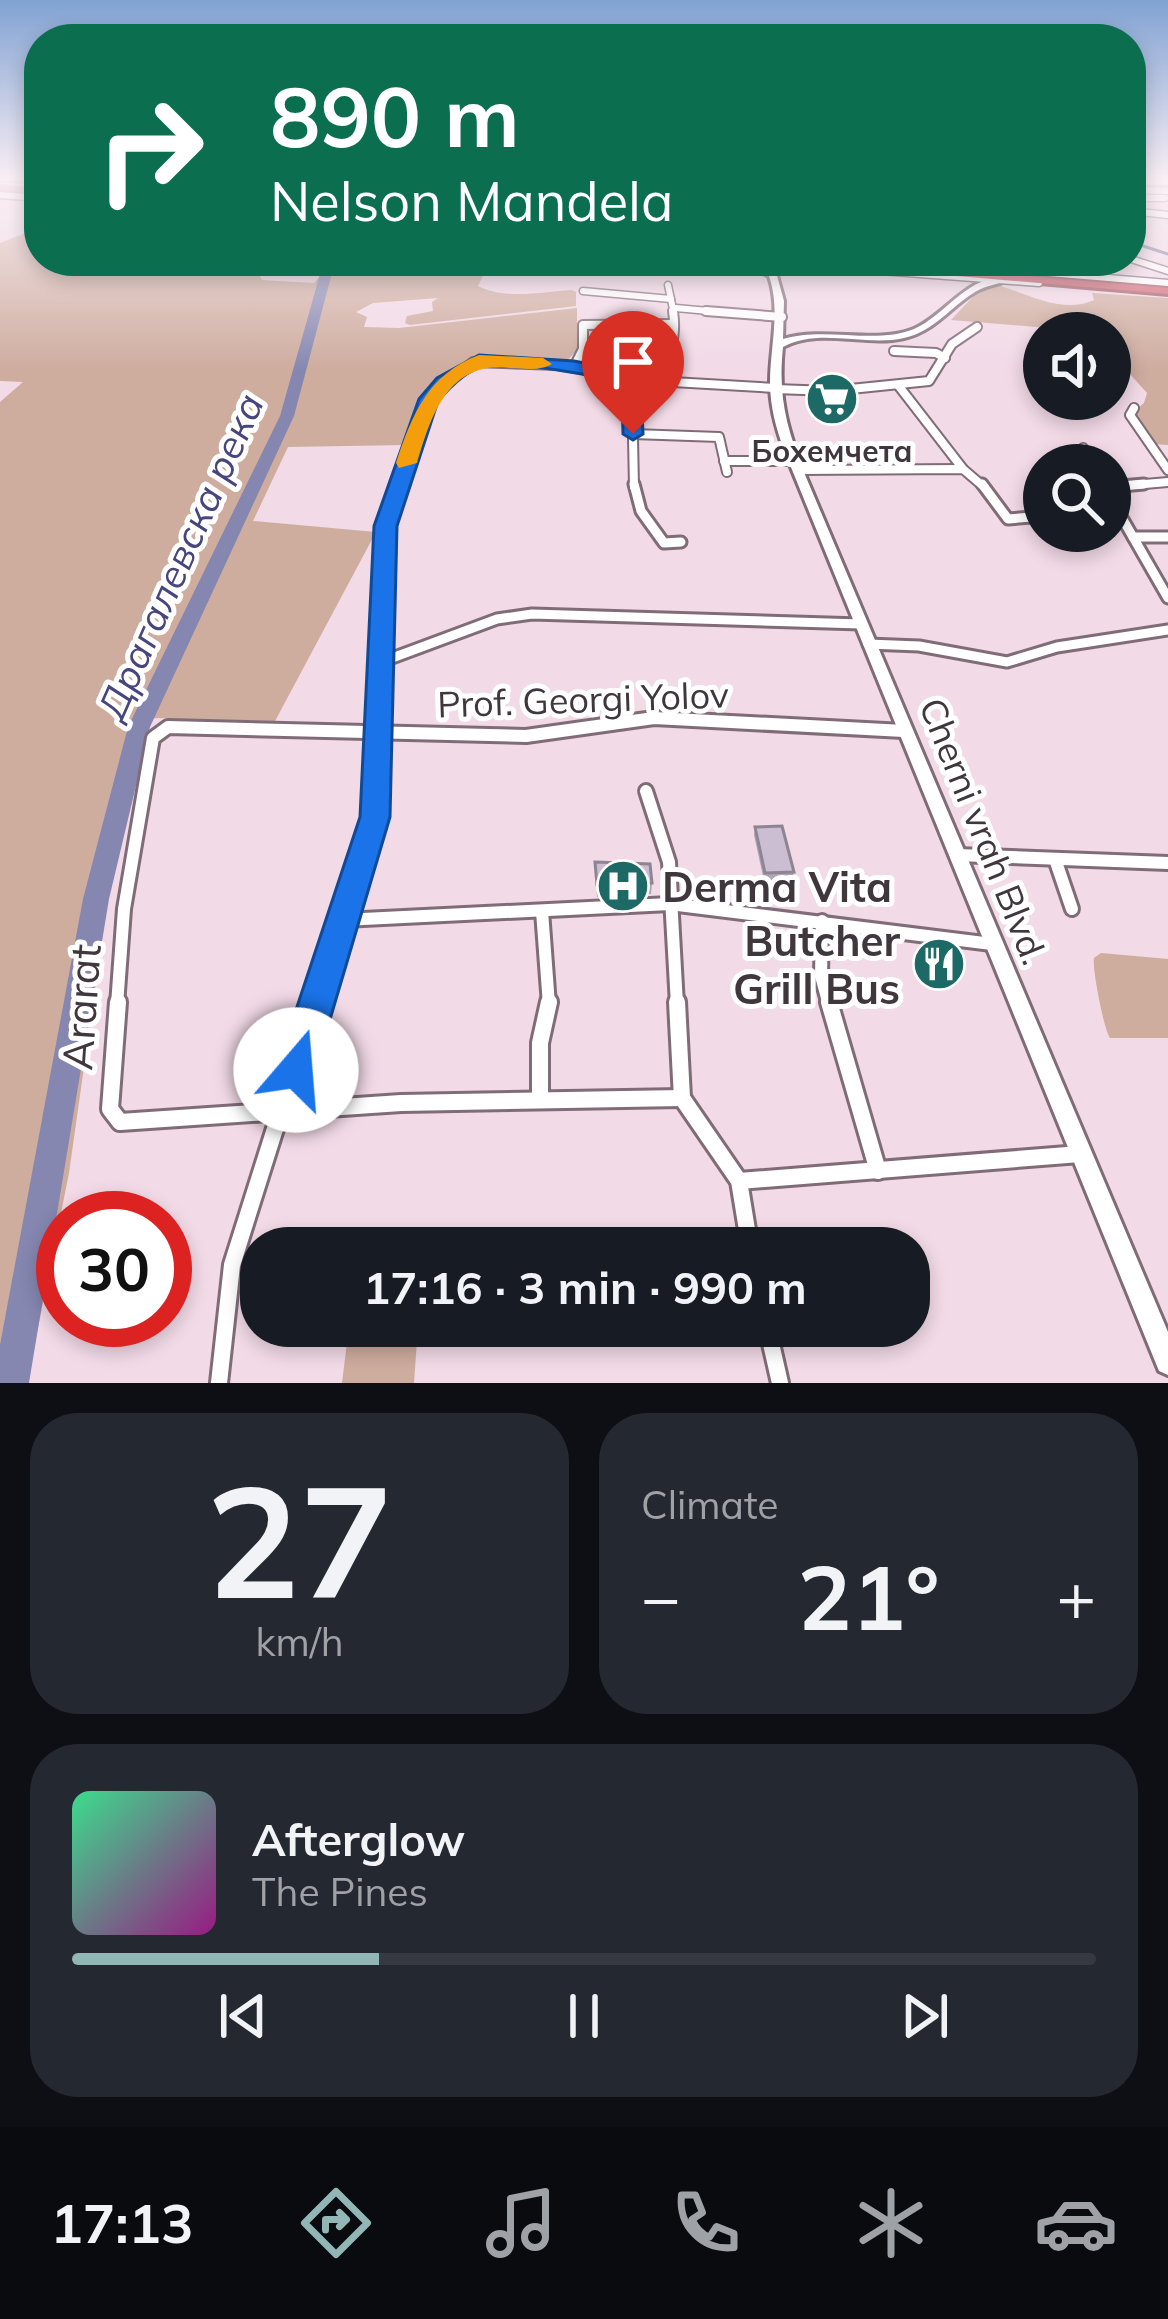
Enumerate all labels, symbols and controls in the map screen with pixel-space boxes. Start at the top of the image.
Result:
text: 890 m [270,63,520,168]
icon: right [72,72,228,228]
text: Nelson Mandela [270,167,673,235]
pin [582,311,684,434]
map controls [1023,312,1131,552]
button: sound [1023,312,1131,420]
icon: arrive [600,329,666,395]
supermarket icon: Бохемчета [804,371,860,427]
water label: Драгалевска река [85,386,274,728]
place label: Бохемчета [752,432,912,470]
button: search [1023,444,1131,552]
street label: Prof. Georgi Yolov [436,671,730,727]
street label: Cherni vrah Blvd. [910,691,1058,971]
hospital icon: Derma Vita [595,858,651,914]
place label: Derma Vita [662,860,892,913]
place label: Butcher Grill Bus [733,914,900,1015]
restaurant icon: Butcher Grill Bus [911,936,967,992]
street label: Ararat [50,942,112,1072]
position arrow [233,1007,359,1133]
speed limit sign: 30 [36,1191,192,1347]
text: 17:16 · 3 min · 990 m [363,1259,807,1315]
text: 27 [206,1441,393,1637]
text: Climate [641,1480,779,1529]
text: 21° [797,1540,940,1653]
text: − [641,1555,681,1638]
text: + [1056,1555,1096,1638]
text: km/h [255,1617,344,1666]
text: Afterglow [252,1811,465,1867]
text: The Pines [252,1867,428,1916]
icon: previous [210,1983,276,2049]
icon: pause [551,1983,617,2049]
icon: next [892,1983,958,2049]
icon: directions [294,2181,378,2265]
icon: music [479,2181,563,2265]
icon: phone [664,2181,748,2265]
icon: climate [849,2181,933,2265]
icon: car [1034,2181,1118,2265]
text: 17:13 [50,2189,193,2257]

